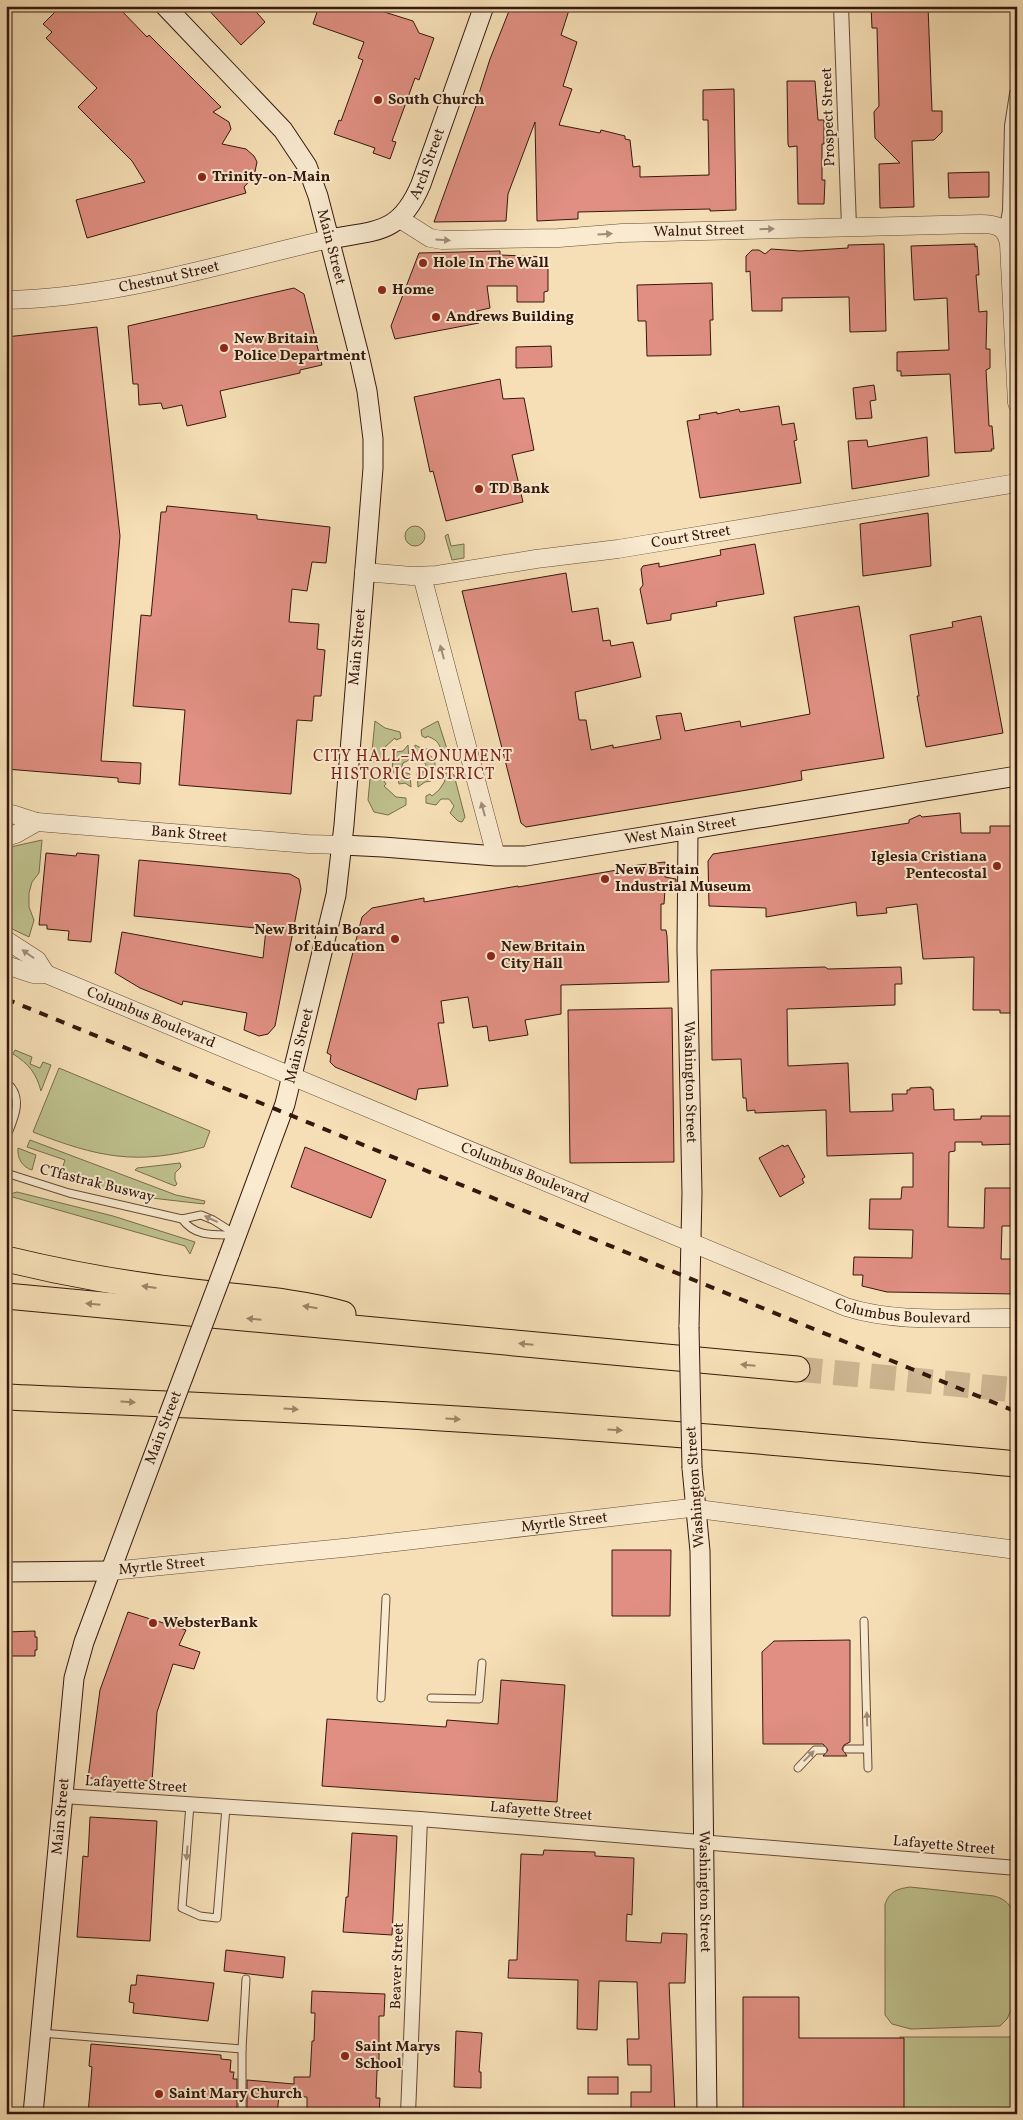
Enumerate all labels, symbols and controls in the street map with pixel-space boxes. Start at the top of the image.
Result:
street label: Prospect Street [817,67,841,167]
place label: South Church [388,90,485,111]
marker: South Church [372,94,384,106]
street label: Arch Street [405,126,450,203]
place label: Trinity-on-Main [212,167,330,188]
marker: Trinity-on-Main [196,171,208,183]
street label: Main Street [311,207,351,287]
street label: Walnut Street [653,219,745,243]
one-way arrow [759,225,775,233]
one-way arrow [597,229,613,237]
one-way arrow [435,236,451,244]
place label: Hole In The Wall [433,253,549,274]
street label: Chestnut Street [117,256,222,298]
marker: Hole In The Wall [417,257,429,269]
place label: Home [392,280,434,301]
marker: Home [376,284,388,296]
place label: Andrews Building [446,307,574,328]
marker: Andrews Building [430,311,442,323]
place label: New Britain Police Department [234,329,366,367]
marker: New Britain Police Department [218,342,230,354]
place label: TD Bank [489,479,550,500]
marker: TD Bank [473,483,485,495]
street label: Court Street [650,520,732,554]
street label: Main Street [344,608,372,686]
one-way arrow [438,644,446,660]
district label: CITY HALL–MONUMENT HISTORIC DISTRICT [313,746,513,786]
one-way arrow [479,802,487,817]
street label: West Main Street [623,811,738,850]
street label: Bank Street [150,821,228,848]
place label: Iglesia Cristiana Pentecostal [871,847,987,885]
place label: New Britain Industrial Museum [615,860,752,898]
marker: Iglesia Cristiana Pentecostal [991,860,1003,872]
marker: New Britain Industrial Museum [599,873,611,885]
place label: New Britain Board of Education [254,920,385,958]
marker: New Britain Board of Education [389,933,401,945]
place label: New Britain City Hall [501,937,586,975]
one-way arrow [22,949,35,960]
marker: New Britain City Hall [485,950,497,962]
street label: Columbus Boulevard [83,982,218,1054]
street label: Main Street [280,1006,320,1086]
street label: Washington Street [678,1021,701,1143]
street label: Columbus Boulevard [457,1137,592,1209]
street label: CTfastrak Busway [37,1160,157,1208]
one-way arrow [204,1215,218,1223]
one-way arrow [141,1283,157,1291]
street label: Columbus Boulevard [831,1293,971,1329]
one-way arrow [84,1300,100,1308]
one-way arrow [302,1302,318,1310]
one-way arrow [246,1315,262,1323]
one-way arrow [518,1340,534,1348]
one-way arrow [740,1361,756,1369]
street label: Main Street [140,1388,188,1468]
one-way arrow [121,1398,137,1406]
one-way arrow [283,1406,299,1414]
one-way arrow [445,1415,461,1423]
street label: Washington Street [681,1425,711,1549]
one-way arrow [607,1426,623,1434]
street label: Myrtle Street [520,1507,609,1538]
street label: Myrtle Street [117,1551,206,1581]
place label: WebsterBank [163,1613,258,1634]
marker: WebsterBank [147,1617,159,1629]
one-way arrow [862,1711,870,1727]
one-way arrow [803,1751,815,1763]
street label: Lafayette Street [84,1771,188,1799]
street label: Main Street [47,1777,75,1856]
street label: Lafayette Street [489,1797,593,1827]
street label: Washington Street [693,1830,715,1953]
street label: Lafayette Street [892,1831,996,1861]
one-way arrow [182,1845,190,1861]
street label: Beaver Street [386,1922,410,2010]
place label: Saint Marys School [355,2037,440,2075]
marker: Saint Marys School [339,2050,351,2062]
place label: Saint Mary Church [169,2084,303,2105]
marker: Saint Mary Church [153,2088,165,2100]

